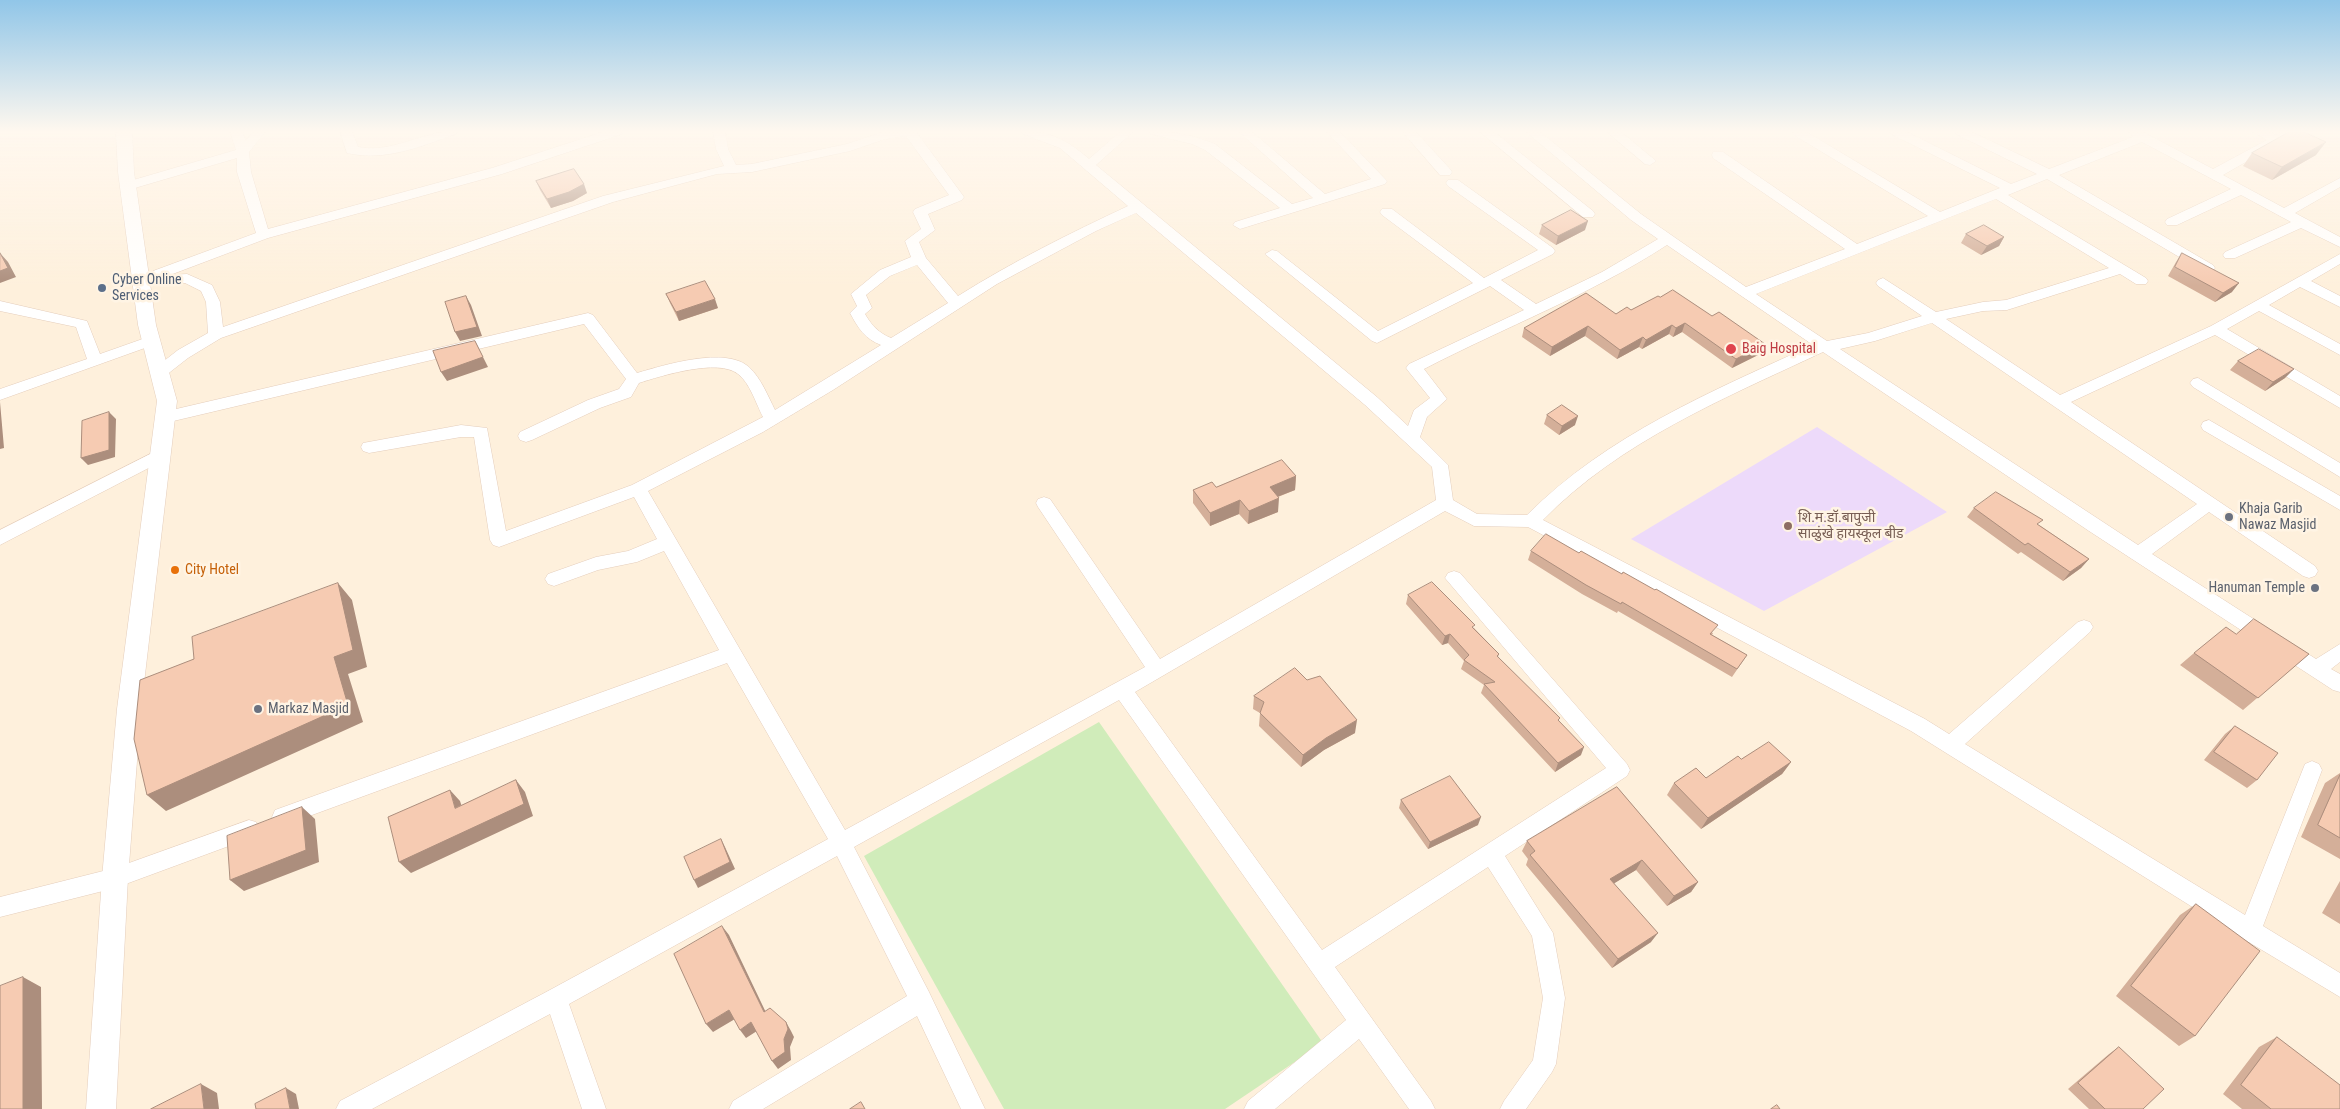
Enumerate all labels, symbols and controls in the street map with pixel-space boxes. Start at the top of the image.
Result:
place label: Cyber Online Services [112,272,182,304]
marker: Cyber Online Services [96,282,108,294]
place label: Baig Hospital [1742,341,1816,357]
marker: Baig Hospital [1724,342,1738,356]
place label: Khaja Garib Nawaz Masjid [2239,501,2317,534]
place label: शि.म.डॉ.बापुजी साळुंखे हायस्कूल बीड [1798,510,1904,542]
marker: Khaja Garib Nawaz Masjid [2223,511,2235,523]
marker: शि.म.डॉ.बापुजी साळुंखे हायस्कूल बीड [1782,520,1794,532]
place label: City Hotel [185,562,239,578]
marker: City Hotel [169,564,181,576]
place label: Hanuman Temple [2208,580,2305,596]
marker: Hanuman Temple [2309,582,2321,594]
place label: Markaz Masjid [268,701,349,717]
marker: Markaz Masjid [252,703,264,715]

